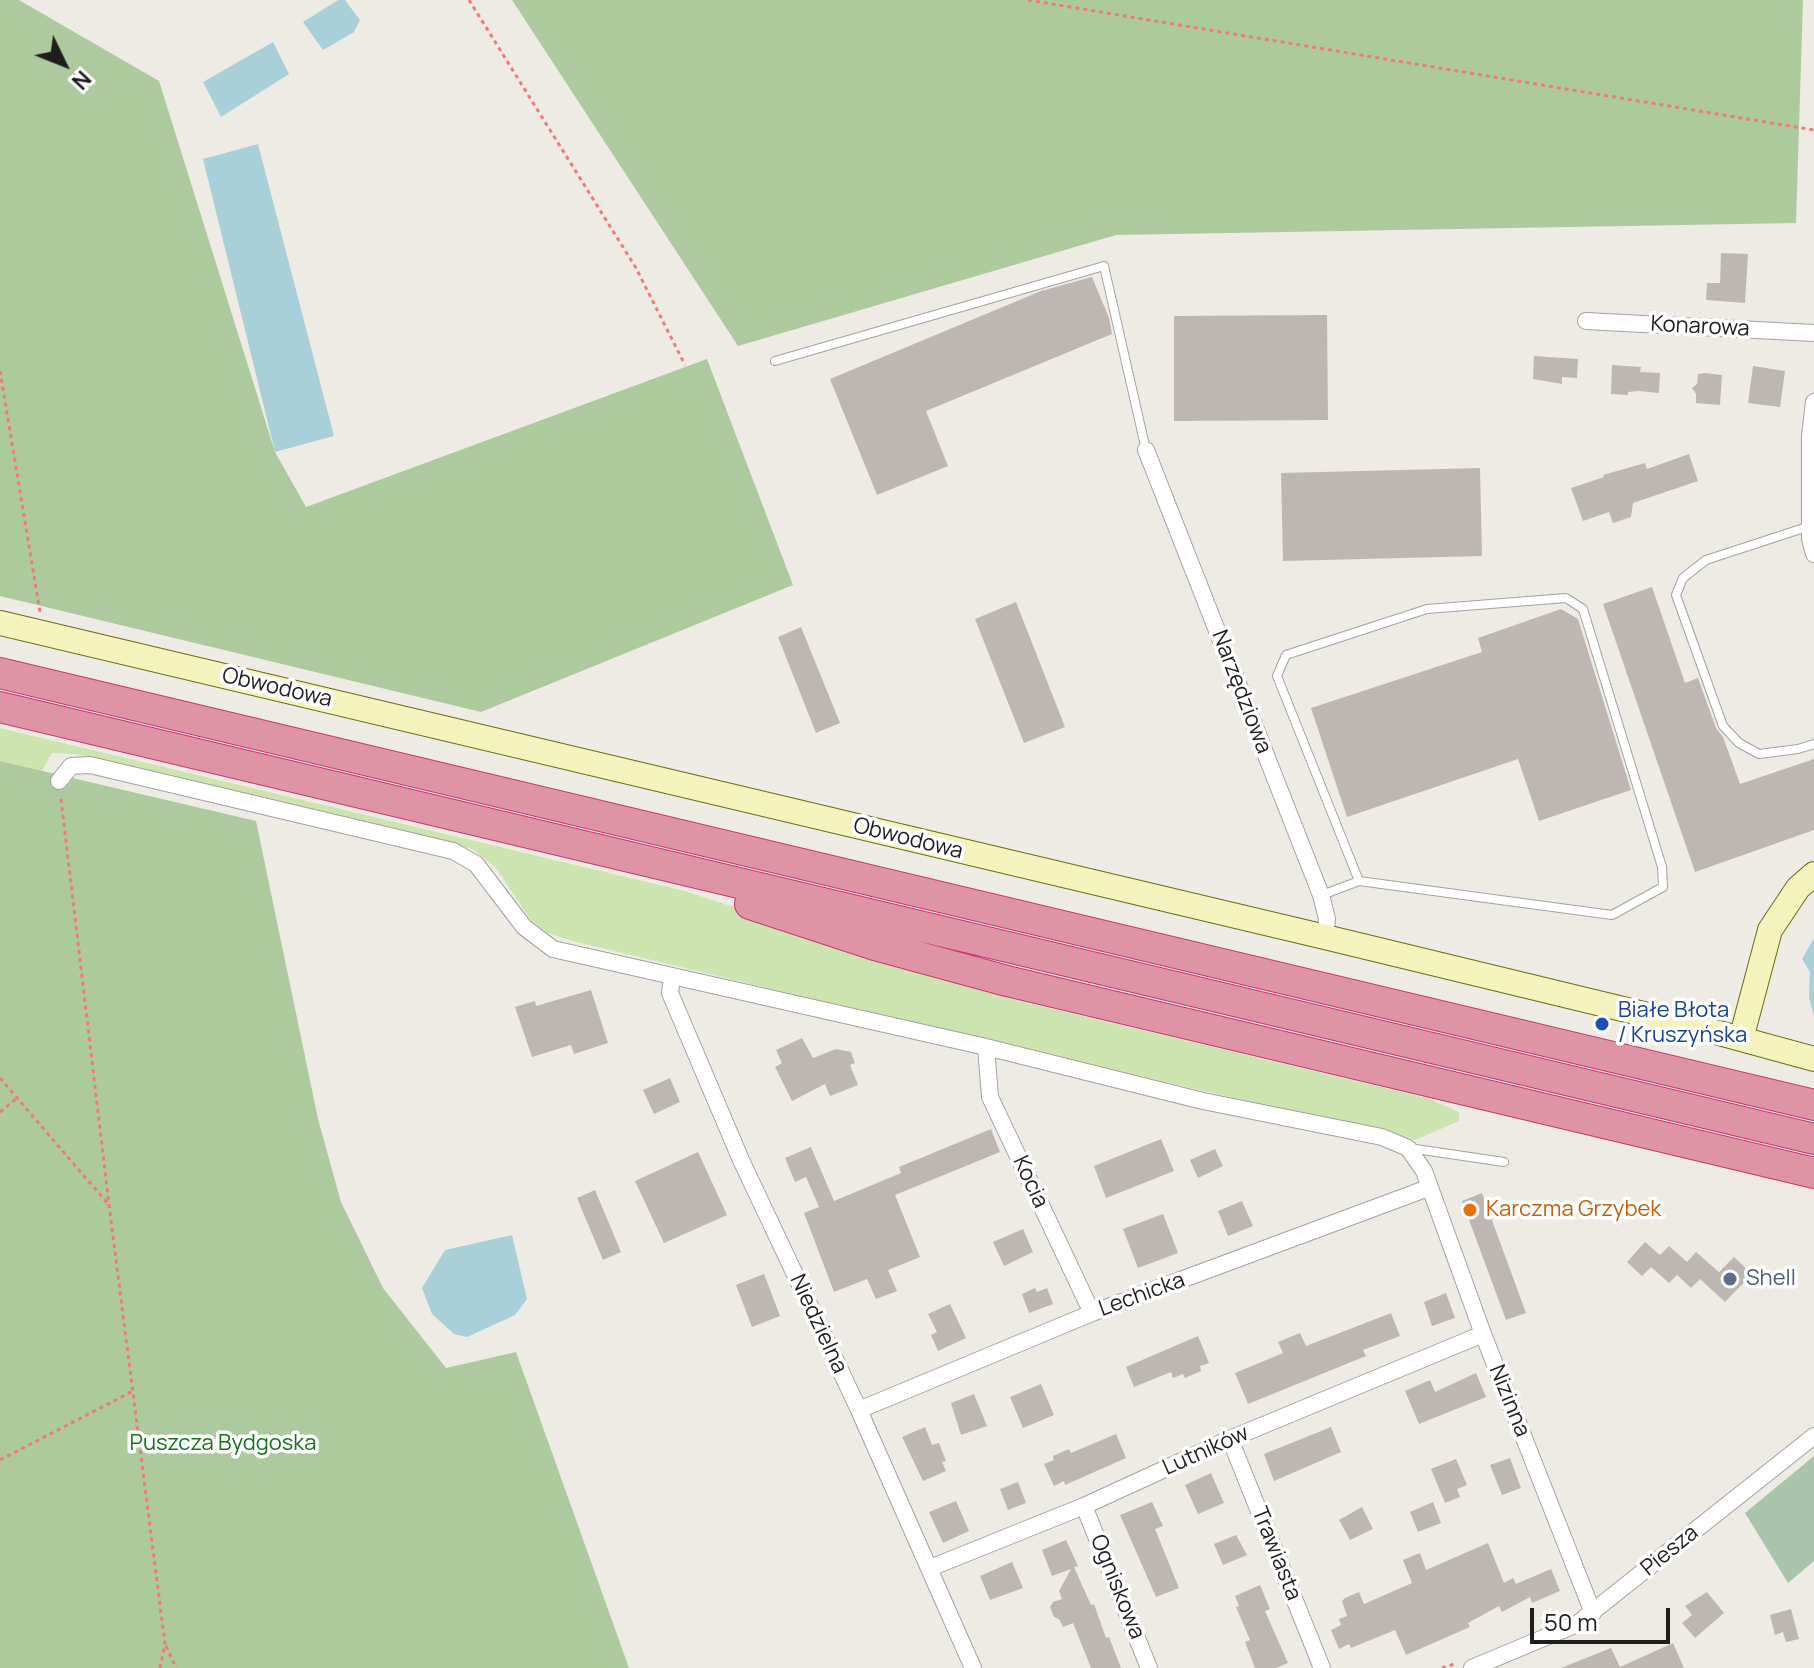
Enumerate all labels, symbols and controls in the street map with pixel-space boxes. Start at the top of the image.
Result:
north arrow [24,24,104,104]
text: N [65,64,98,96]
street label: Konarowa [1650,311,1750,343]
street label: Narzędziowa [1205,627,1277,757]
street label: Obwodowa [219,663,335,713]
street label: Obwodowa [850,813,966,865]
place label: Białe Błota / Kruszyńska [1618,998,1747,1050]
marker: Białe Błota / Kruszyńska [1593,1015,1611,1033]
street label: Kocia [1007,1152,1053,1212]
place label: Karczma Grzybek [1486,1197,1661,1223]
marker: Karczma Grzybek [1461,1201,1479,1219]
place label: Shell [1746,1266,1796,1292]
street label: Lechicka [1095,1267,1189,1323]
street label: Niedzielna [784,1270,852,1378]
marker: Shell [1721,1270,1739,1288]
street label: Nizinna [1483,1361,1535,1441]
street label: Lutników [1159,1420,1253,1482]
park label: Puszcza Bydgoska [130,1431,316,1457]
street label: Trawiasta [1245,1504,1307,1604]
street label: Piesza [1636,1520,1704,1582]
street label: Ogniskowa [1084,1531,1150,1643]
scale bar [1534,1592,1674,1642]
text: 50 m [1544,1605,1598,1638]

